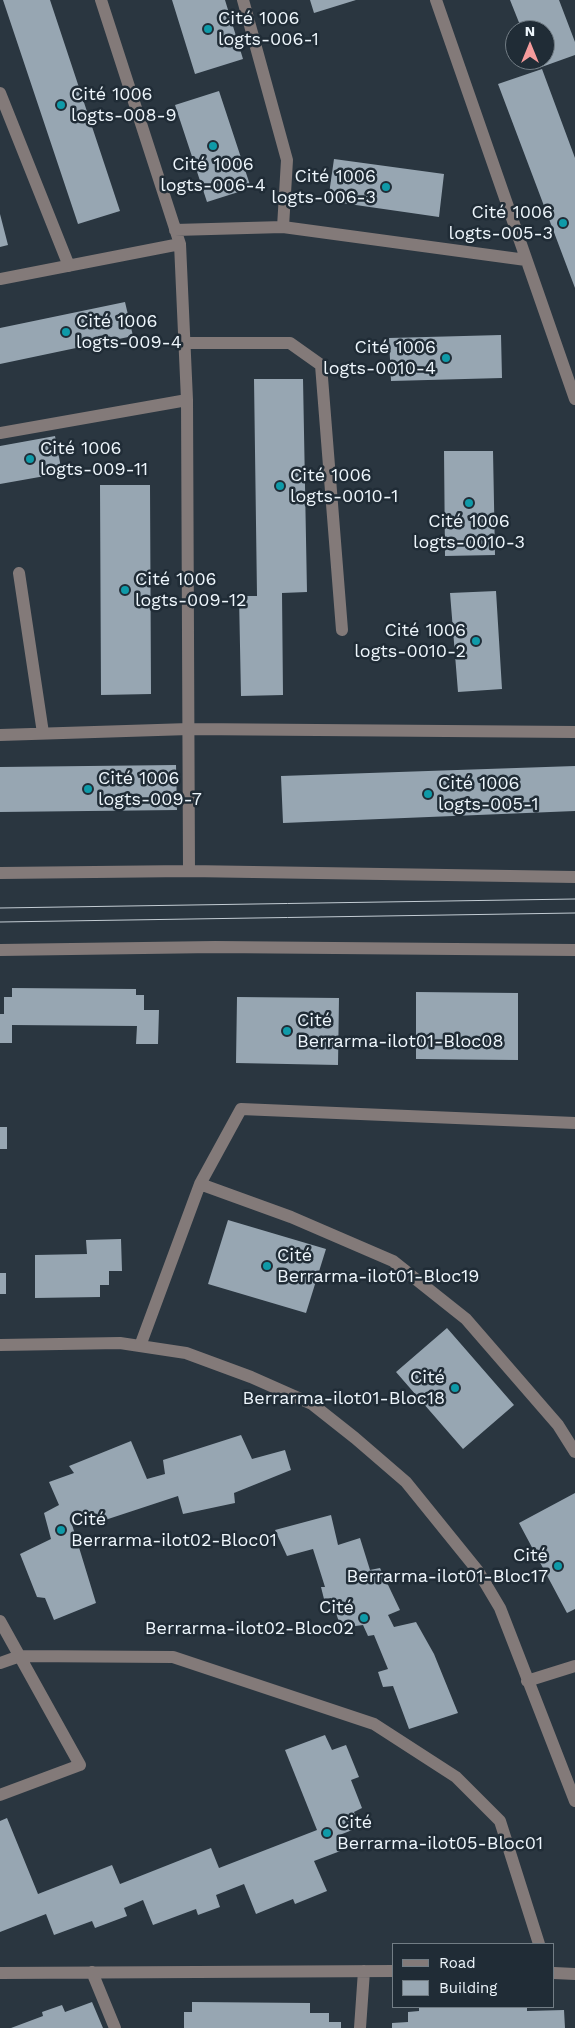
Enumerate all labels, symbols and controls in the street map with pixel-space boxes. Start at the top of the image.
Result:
place label: Cité 1006 logts-006-1 [218,8,319,50]
north arrow [505,20,555,70]
marker: Cité 1006 logts-006-1 [202,23,214,35]
text: N [525,23,535,39]
place label: Cité 1006 logts-008-9 [71,84,177,126]
marker: Cité 1006 logts-008-9 [55,99,67,111]
marker: Cité 1006 logts-006-4 [207,140,219,152]
place label: Cité 1006 logts-006-4 [160,154,266,196]
place label: Cité 1006 logts-006-3 [271,166,376,208]
marker: Cité 1006 logts-006-3 [380,181,392,193]
place label: Cité 1006 logts-005-3 [449,202,553,244]
marker: Cité 1006 logts-005-3 [557,217,569,229]
place label: Cité 1006 logts-009-4 [76,311,182,354]
marker: Cité 1006 logts-009-4 [60,326,72,338]
place label: Cité 1006 logts-0010-4 [323,337,436,379]
marker: Cité 1006 logts-0010-4 [440,352,452,364]
place label: Cité 1006 logts-009-11 [40,438,148,480]
marker: Cité 1006 logts-009-11 [24,453,36,465]
place label: Cité 1006 logts-0010-1 [290,465,398,508]
marker: Cité 1006 logts-0010-1 [274,480,286,492]
marker: Cité 1006 logts-0010-3 [463,497,475,509]
place label: Cité 1006 logts-0010-3 [413,511,525,554]
place label: Cité 1006 logts-009-12 [135,569,247,612]
marker: Cité 1006 logts-009-12 [119,584,131,596]
place label: Cité 1006 logts-0010-2 [354,620,466,662]
marker: Cité 1006 logts-0010-2 [470,635,482,647]
place label: Cité 1006 logts-009-7 [98,768,202,811]
place label: Cité 1006 logts-005-1 [438,773,538,816]
marker: Cité 1006 logts-009-7 [82,783,94,795]
marker: Cité 1006 logts-005-1 [422,788,434,800]
place label: Cité Berrarma-ilot01-Bloc08 [297,1010,504,1052]
marker: Cité Berrarma-ilot01-Bloc08 [281,1025,293,1037]
place label: Cité Berrarma-ilot01-Bloc19 [277,1245,479,1288]
marker: Cité Berrarma-ilot01-Bloc19 [261,1260,273,1272]
place label: Cité Berrarma-ilot01-Bloc18 [243,1367,445,1410]
marker: Cité Berrarma-ilot01-Bloc18 [449,1382,461,1394]
place label: Cité Berrarma-ilot02-Bloc01 [71,1509,277,1552]
marker: Cité Berrarma-ilot02-Bloc01 [55,1524,67,1536]
place label: Cité Berrarma-ilot01-Bloc17 [347,1545,548,1588]
marker: Cité Berrarma-ilot01-Bloc17 [552,1560,564,1572]
place label: Cité Berrarma-ilot02-Bloc02 [145,1597,354,1640]
marker: Cité Berrarma-ilot02-Bloc02 [358,1612,370,1624]
place label: Cité Berrarma-ilot05-Bloc01 [337,1812,543,1855]
marker: Cité Berrarma-ilot05-Bloc01 [321,1827,333,1839]
legend [392,1943,555,2008]
text: Road [439,1954,476,1972]
text: Building [439,1979,497,1997]

